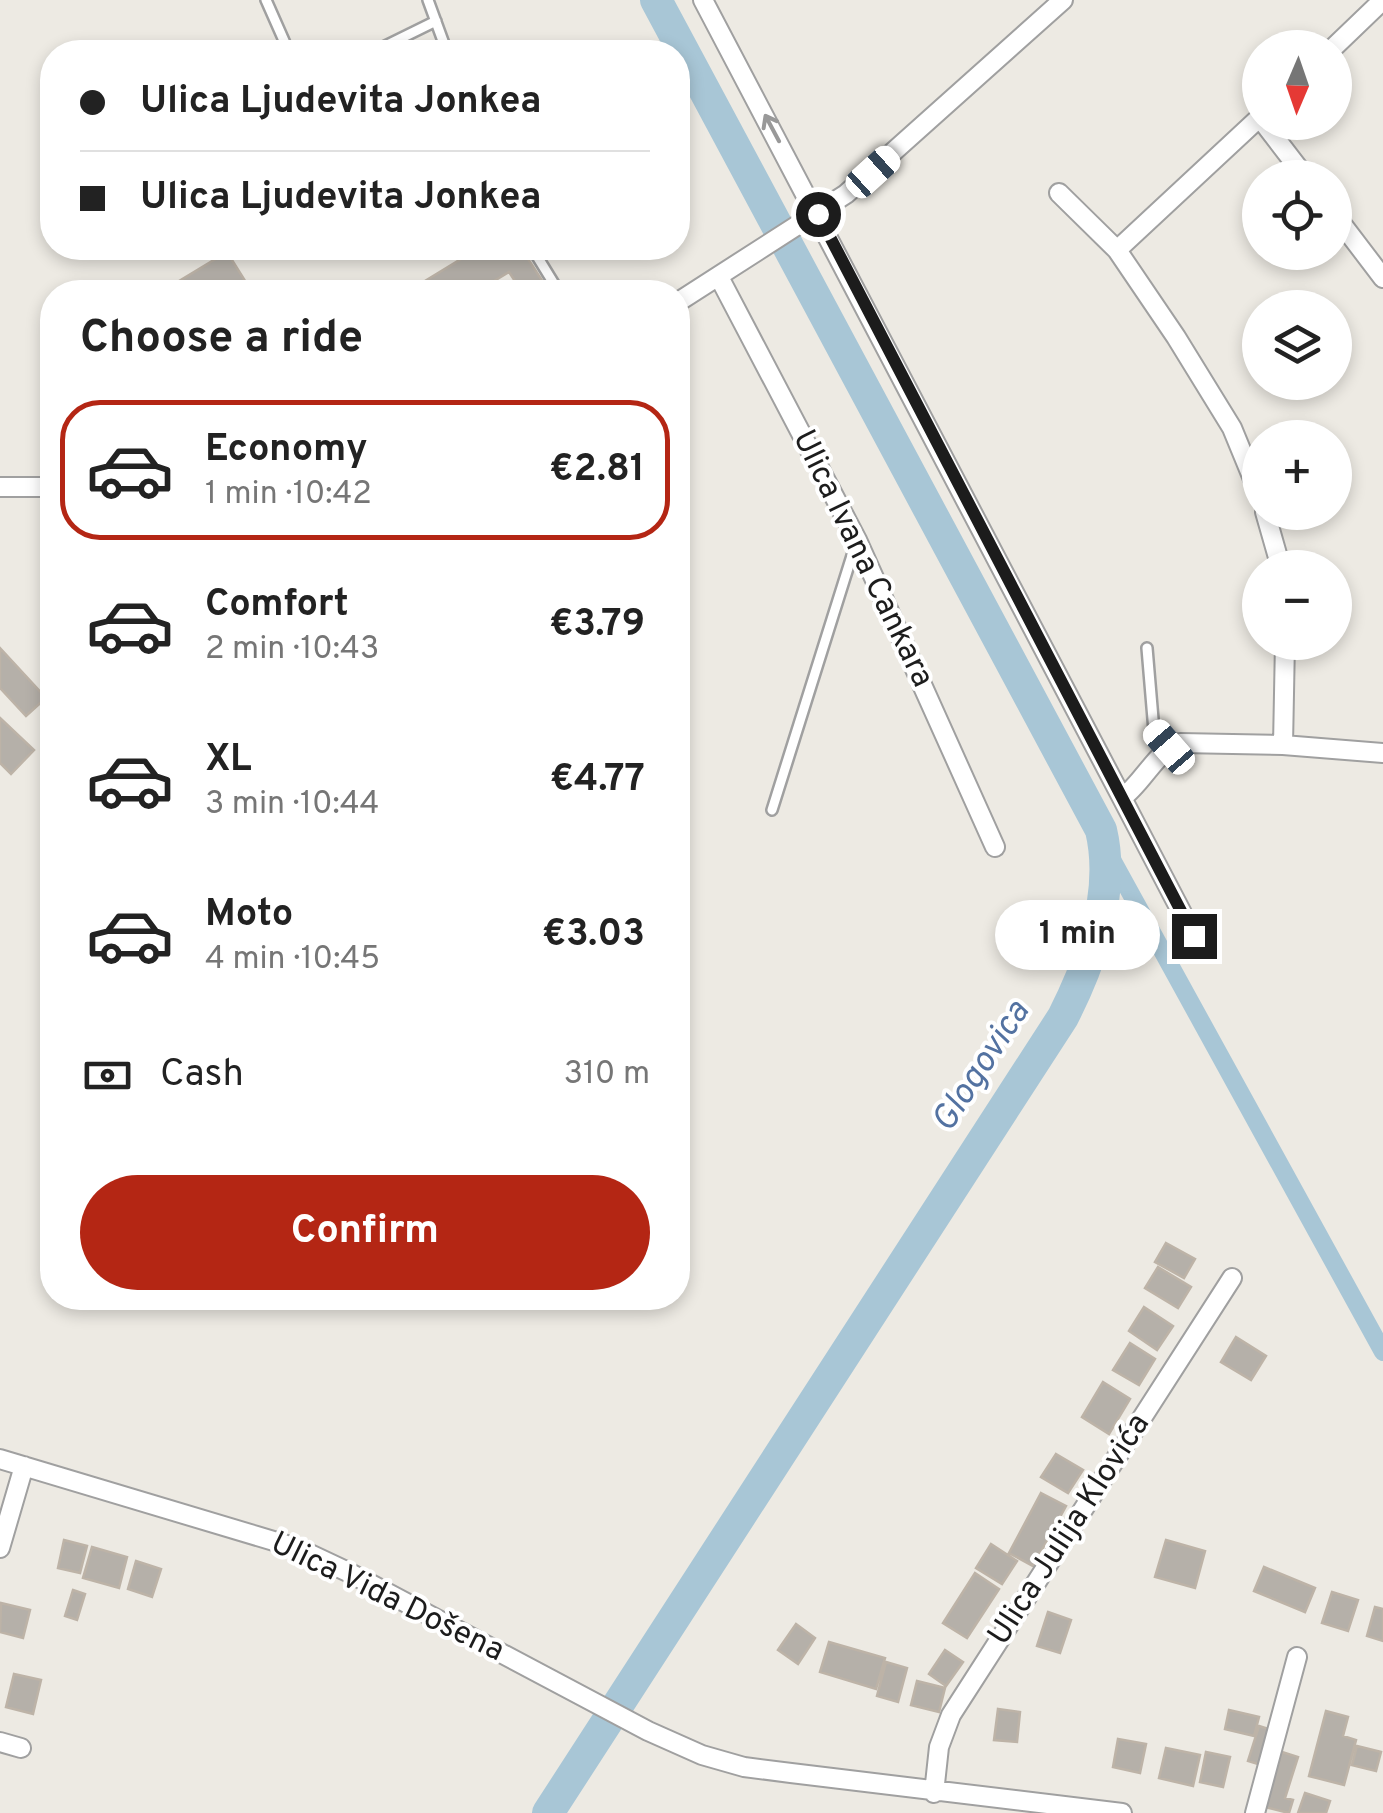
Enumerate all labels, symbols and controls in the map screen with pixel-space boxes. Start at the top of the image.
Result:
north arrow [1242,30,1352,140]
map controls [1242,30,1352,660]
text: Ulica Ljudevita Jonkea [140,78,541,127]
one-way arrow [762,114,781,144]
car [841,141,905,203]
button: locate [1242,160,1352,270]
text: Ulica Ljudevita Jonkea [140,174,541,223]
route start [796,192,841,237]
button: layers [1242,290,1352,400]
text: Choose a ride [80,311,363,368]
button: + [1242,420,1352,530]
street label: Ulica Ivana Cankara [782,424,942,694]
icon: car [85,425,175,515]
text: Economy [205,426,367,475]
text: €2.81 [549,446,645,495]
text: 1 min · 10:42 [205,475,372,515]
button: − [1242,550,1352,660]
icon: car [85,580,175,670]
text: Comfort [205,581,349,630]
text: €3.79 [549,601,645,650]
text: 2 min · 10:43 [205,630,379,670]
car [1138,715,1200,779]
icon: car [85,735,175,825]
text: XL [205,736,252,785]
text: €4.77 [550,756,645,805]
text: 3 min · 10:44 [205,785,380,825]
icon: car [85,890,175,980]
text: Moto [205,891,293,940]
callout: 1 min [994,901,1159,971]
text: €3.03 [542,911,645,960]
route end [1172,914,1217,959]
text: 1 min [1039,915,1116,955]
text: 4 min · 10:45 [205,940,380,980]
water label: Glogovica [923,993,1041,1141]
icon: cash [80,1048,135,1103]
text: Cash [160,1051,244,1100]
text: 310 m [564,1055,650,1095]
button: Confirm [80,1175,650,1290]
street label: Ulica Julija Klovića [980,1407,1160,1653]
street label: Ulica Vida Došena [264,1524,510,1672]

